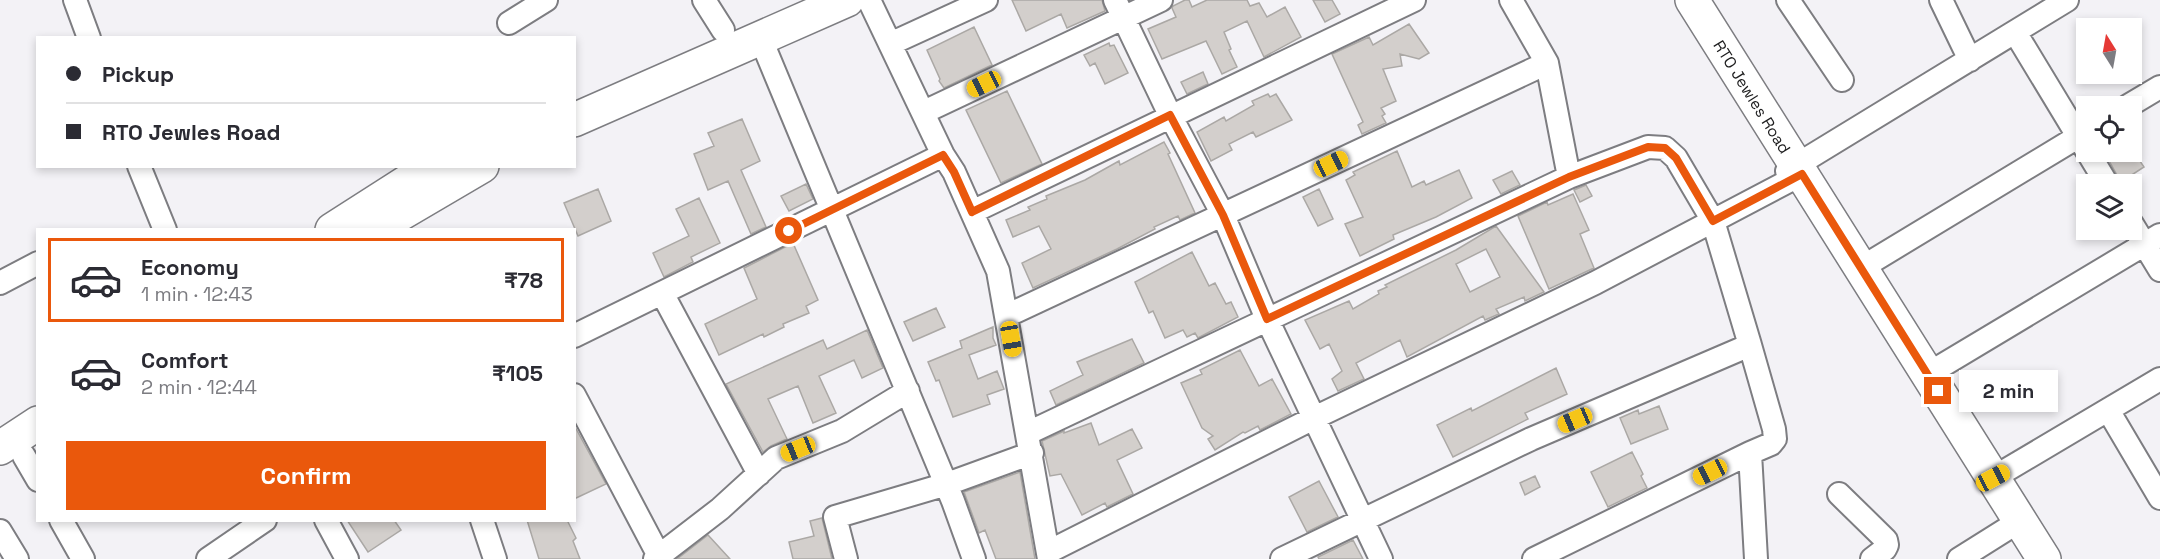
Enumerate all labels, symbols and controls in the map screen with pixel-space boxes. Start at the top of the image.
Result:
north arrow [2076,18,2142,84]
map controls [2076,18,2142,240]
street label: RTO Jewles Road [1709,36,1795,158]
text: Pickup [102,60,174,88]
car [964,68,1004,100]
button: locate [2076,96,2142,162]
text: RTO Jewles Road [102,118,280,146]
car [1311,148,1351,180]
button: layers [2076,174,2142,240]
route start [775,217,802,244]
icon: car [69,253,123,307]
text: Economy [141,253,239,281]
text: ₹78 [504,266,543,294]
text: 1 min · 12:43 [141,281,253,307]
car [999,320,1023,358]
icon: car [69,346,123,400]
text: Comfort [141,346,229,374]
text: ₹105 [492,359,543,387]
callout: 2 min [1959,370,2058,412]
text: 2 min · 12:44 [141,374,257,400]
route end [1924,377,1951,404]
text: 2 min [1983,378,2034,404]
car [1555,405,1595,435]
car [778,434,818,464]
button: Confirm [66,441,546,510]
car [1690,456,1730,488]
car [1973,462,2013,494]

